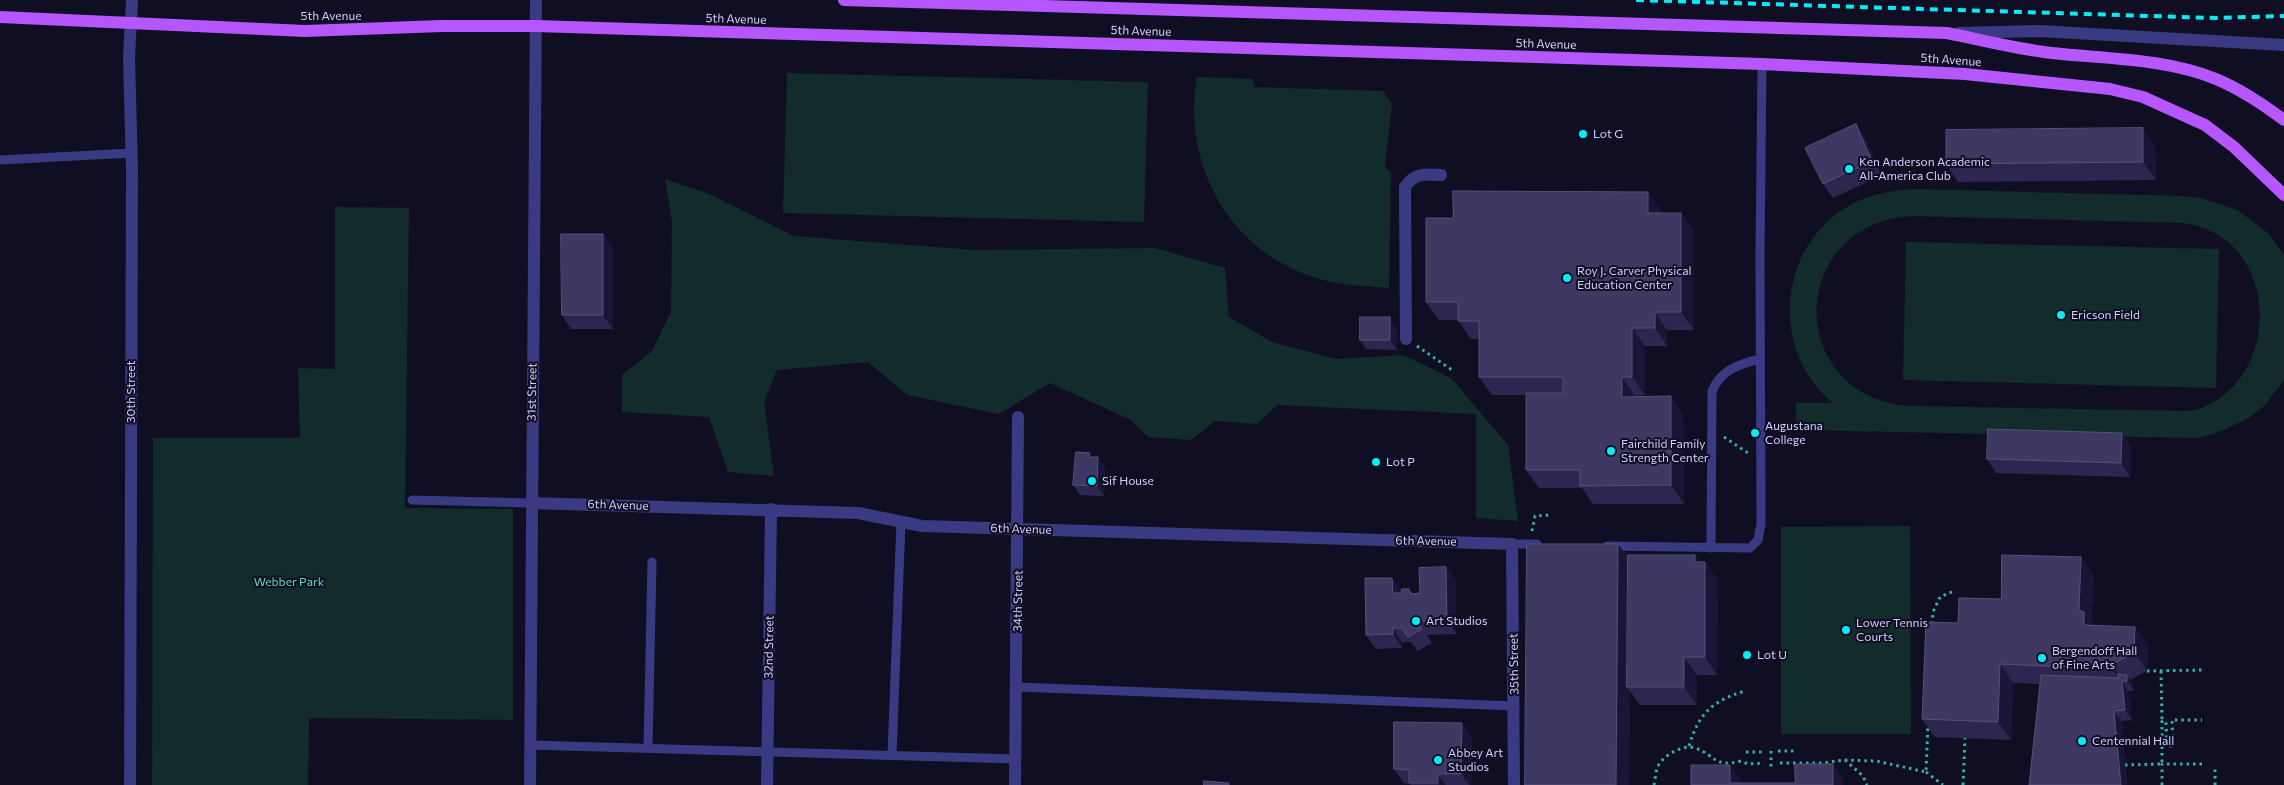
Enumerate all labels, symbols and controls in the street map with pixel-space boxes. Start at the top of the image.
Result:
street label: 5th Avenue [301,9,361,23]
street label: 5th Avenue [705,11,767,27]
street label: 5th Avenue [1110,23,1172,39]
street label: 5th Avenue [1515,36,1577,52]
street label: 5th Avenue [1920,51,1982,69]
place label: Lot G [1593,127,1623,141]
marker: Lot G [1577,128,1589,140]
place label: Ken Anderson Academic All-America Club [1859,155,1990,183]
marker: Ken Anderson Academic All-America Club [1843,163,1855,175]
place label: Roy J. Carver Physical Education Center [1577,264,1692,292]
marker: Roy J. Carver Physical Education Center [1561,272,1573,284]
place label: Ericson Field [2071,308,2140,322]
marker: Ericson Field [2055,309,2067,321]
street label: 30th Street [124,361,138,423]
street label: 31st Street [524,363,540,421]
place label: Augustana College [1765,419,1823,447]
marker: Augustana College [1749,427,1761,439]
place label: Fairchild Family Strength Center [1621,437,1709,465]
marker: Fairchild Family Strength Center [1605,445,1617,457]
place label: Lot P [1386,455,1415,469]
marker: Lot P [1370,456,1382,468]
place label: Sif House [1102,474,1154,488]
marker: Sif House [1086,475,1098,487]
street label: 6th Avenue [587,497,649,513]
street label: 6th Avenue [990,521,1052,537]
street label: 6th Avenue [1395,533,1457,549]
street label: 34th Street [1010,570,1026,632]
park label: Webber Park [254,575,324,589]
place label: Art Studios [1426,614,1487,628]
street label: 32nd Street [761,615,777,679]
marker: Art Studios [1410,615,1422,627]
place label: Lower Tennis Courts [1856,616,1928,644]
marker: Lower Tennis Courts [1840,624,1852,636]
street label: 35th Street [1506,633,1522,695]
place label: Bergendoff Hall of Fine Arts [2052,644,2137,672]
place label: Lot U [1757,648,1787,662]
marker: Lot U [1741,649,1753,661]
marker: Bergendoff Hall of Fine Arts [2036,652,2048,664]
place label: Centennial Hall [2092,734,2174,748]
marker: Centennial Hall [2076,735,2088,747]
place label: Abbey Art Studios [1448,746,1503,774]
marker: Abbey Art Studios [1432,754,1444,766]

